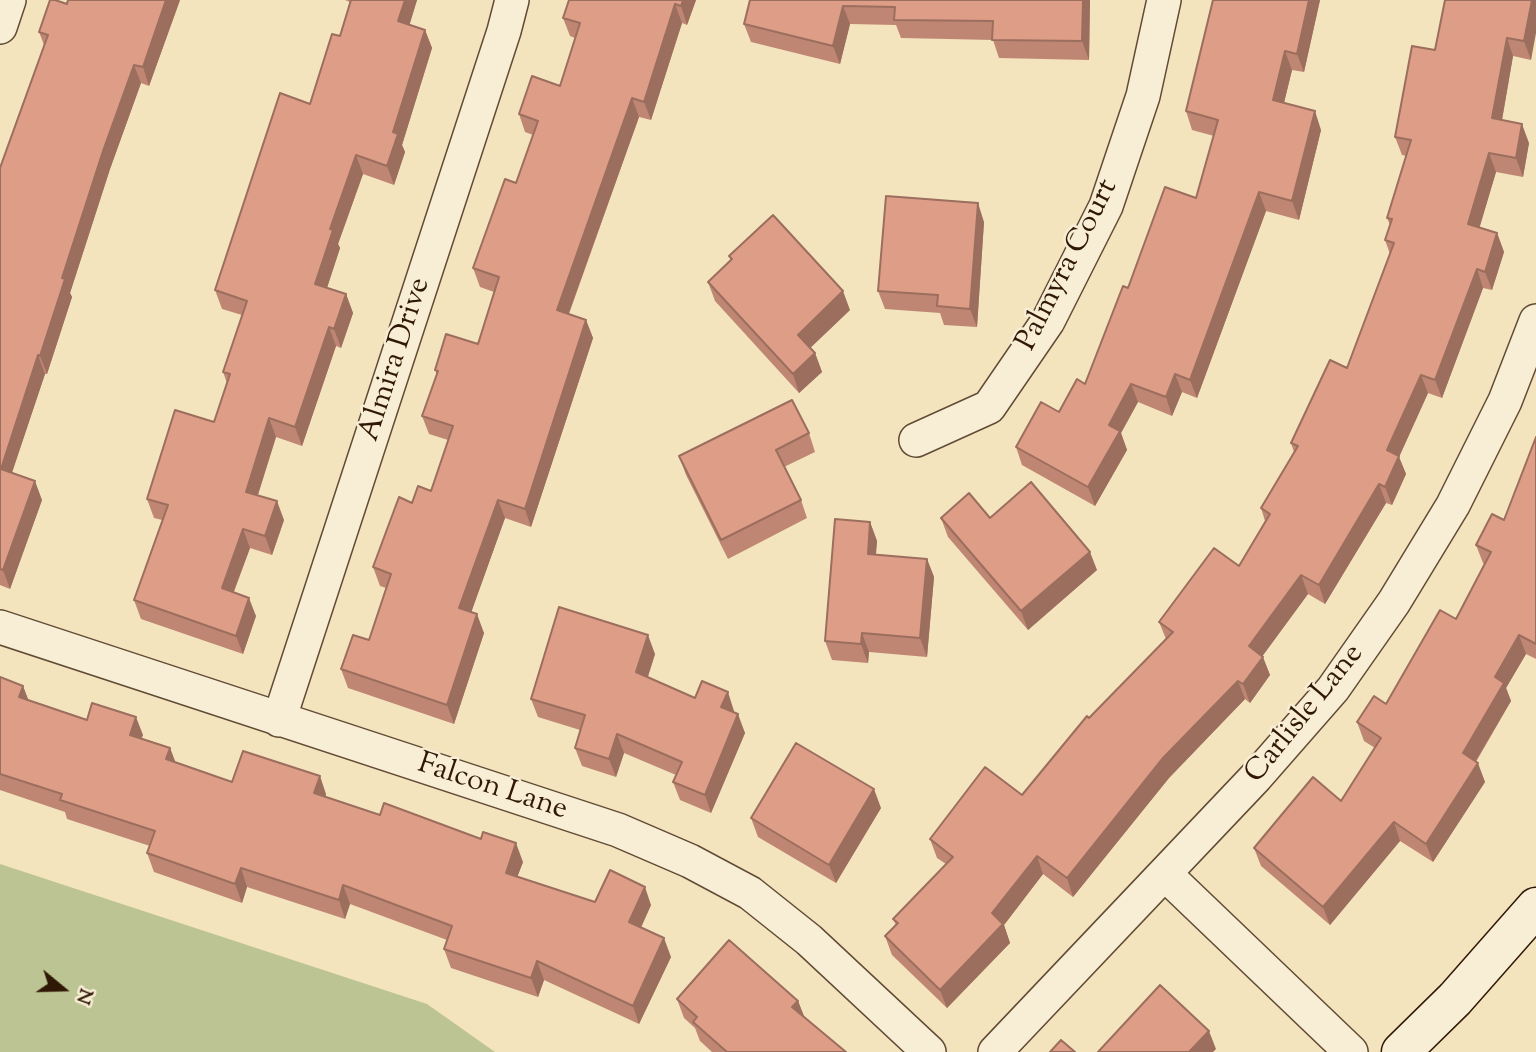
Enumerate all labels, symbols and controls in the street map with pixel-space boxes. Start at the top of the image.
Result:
street label: Palmyra Court [1010,174,1128,358]
street label: Almira Drive [354,274,440,446]
street label: Carlisle Lane [1239,638,1373,792]
street label: Falcon Lane [412,748,572,830]
north arrow [28,954,98,1024]
text: N [68,984,99,1008]

